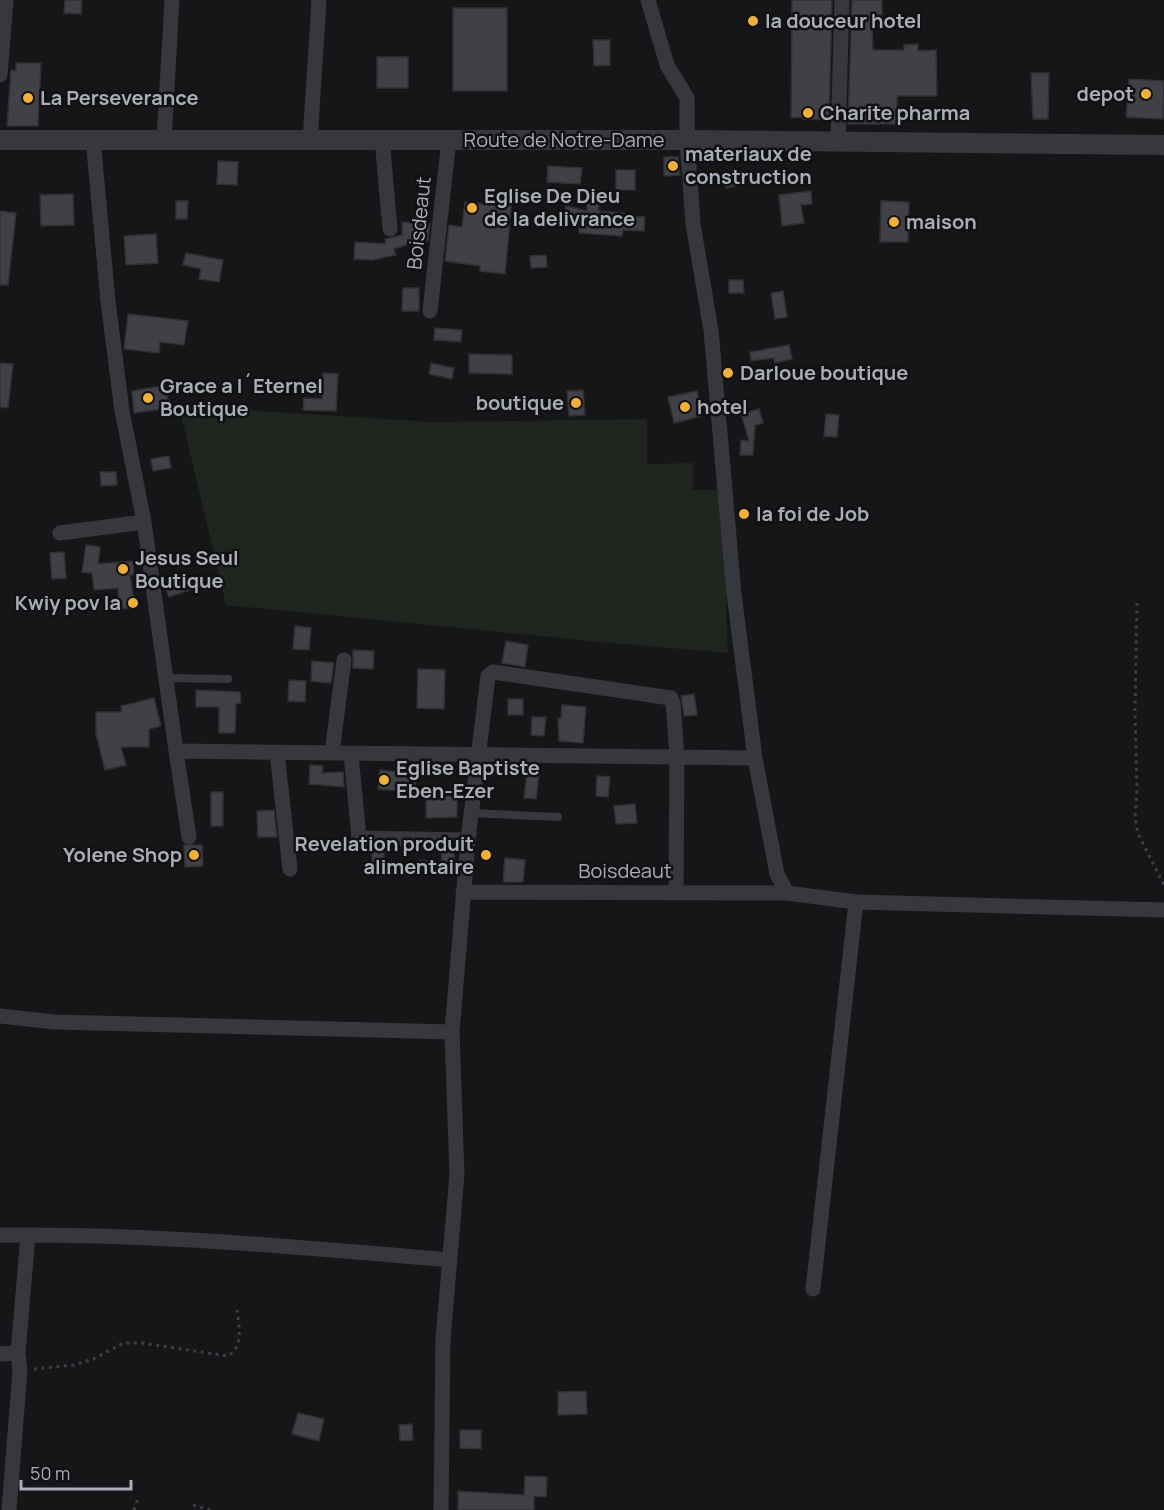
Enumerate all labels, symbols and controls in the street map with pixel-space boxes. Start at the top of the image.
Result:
place label: la douceur hotel [765,7,922,34]
marker: la douceur hotel [746,14,760,28]
place label: depot [1077,80,1134,107]
place label: La Perseverance [40,84,198,111]
marker: depot [1139,87,1153,101]
marker: La Perseverance [21,91,35,105]
place label: Charite pharma [820,99,970,126]
marker: Charite pharma [801,106,815,120]
street label: Route de Notre-Dame [464,126,664,153]
place label: materiaux de construction [685,140,812,190]
marker: materiaux de construction [666,159,680,173]
street label: Boisdeaut [400,175,437,271]
place label: Eglise De Dieu de la delivrance [484,182,635,232]
marker: Eglise De Dieu de la delivrance [465,201,479,215]
place label: maison [906,208,977,235]
marker: maison [887,215,901,229]
place label: Darloue boutique [740,359,908,386]
marker: Darloue boutique [721,366,735,380]
place label: Grace a l´Eternel Boutique [160,372,323,422]
place label: boutique [476,389,564,416]
marker: Grace a l´Eternel Boutique [141,391,155,405]
place label: hotel [697,393,748,420]
marker: boutique [569,396,583,410]
marker: hotel [678,400,692,414]
place label: la foi de Job [756,500,869,527]
marker: la foi de Job [737,507,751,521]
place label: Jesus Seul Boutique [135,544,239,594]
marker: Jesus Seul Boutique [116,562,130,576]
place label: Kwiy pov la [15,589,121,616]
marker: Kwiy pov la [126,596,140,610]
place label: Eglise Baptiste Eben-Ezer [396,754,540,804]
marker: Eglise Baptiste Eben-Ezer [377,773,391,787]
place label: Revelation produit alimentaire [295,830,474,880]
place label: Yolene Shop [63,841,182,868]
marker: Yolene Shop [187,848,201,862]
marker: Revelation produit alimentaire [479,848,493,862]
street label: Boisdeaut [578,857,672,884]
scale bar [21,1453,130,1491]
text: 50 m [30,1461,70,1485]

